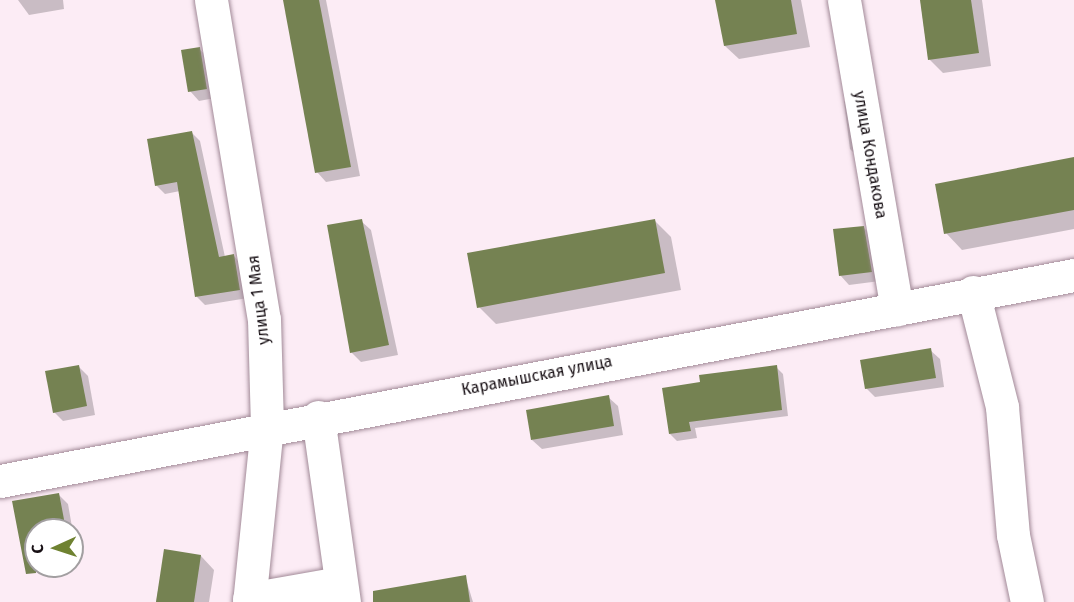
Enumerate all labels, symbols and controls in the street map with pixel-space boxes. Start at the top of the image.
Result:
street label: улица Кондакова [849,90,891,220]
street label: улица 1 Мая [244,254,274,346]
street label: Карамышская улица [460,352,614,400]
north arrow [24,518,84,578]
text: С [28,544,47,554]

